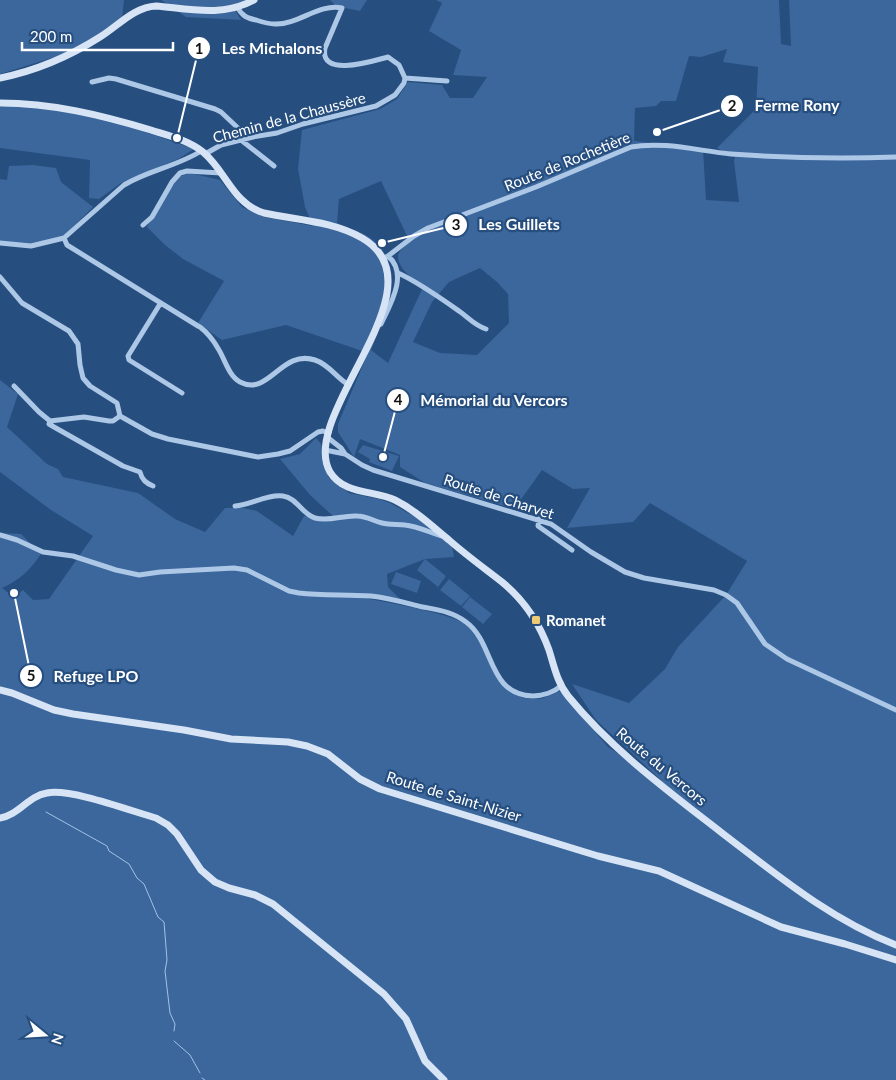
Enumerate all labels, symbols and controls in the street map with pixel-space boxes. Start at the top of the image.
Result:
scale bar [22,20,174,52]
text: 200 m [30,27,72,45]
callout: Les Michalons [187,33,332,64]
text: Les Michalons [222,38,322,57]
text: 1 [195,39,203,57]
street label: Chemin de la Chaussère [211,88,368,146]
callout: Ferme Rony [719,90,849,121]
text: Ferme Rony [755,95,840,114]
text: 2 [728,96,737,114]
street label: Route de Rochetière [501,128,633,194]
callout: Les Guillets [443,209,570,240]
text: Les Guillets [478,214,560,233]
text: 3 [452,215,460,233]
callout: Mémorial du Vercors [385,385,578,416]
text: 4 [394,390,403,408]
text: Mémorial du Vercors [420,390,568,409]
street label: Route de Charvet [441,470,557,523]
place label: Romanet [546,611,606,629]
marker: Romanet [530,614,542,626]
callout: Refuge LPO [18,661,148,692]
text: 5 [27,666,35,684]
text: Refuge LPO [54,666,138,685]
street label: Route du Vercors [613,723,711,809]
street label: Route de Saint-Nizier [384,767,524,825]
north arrow [20,1010,70,1060]
text: N [48,1031,68,1047]

